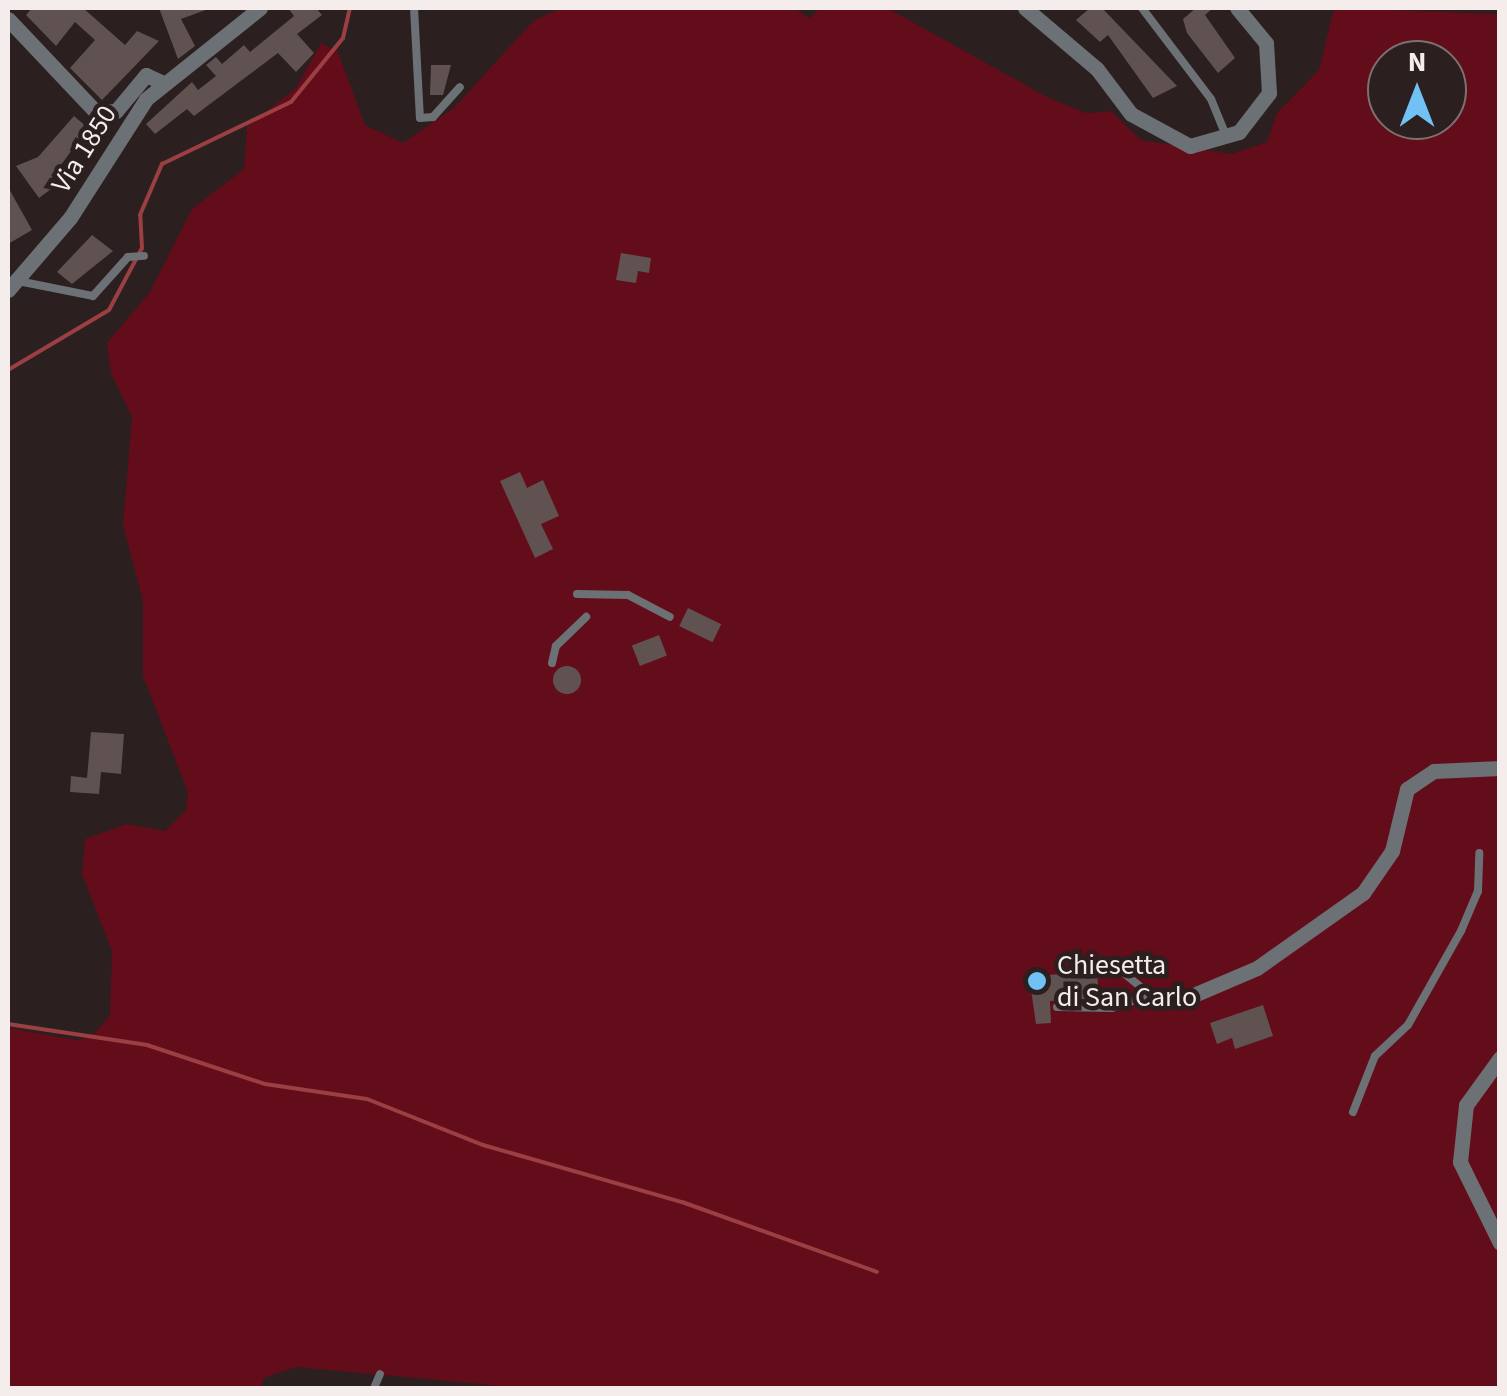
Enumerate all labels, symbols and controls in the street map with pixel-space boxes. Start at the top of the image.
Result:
north arrow [1367,40,1467,140]
text: N [1408,42,1426,82]
street label: Via 1850 [44,99,124,199]
place label: Chiesetta di San Carlo [1057,948,1197,1014]
marker: Chiesetta di San Carlo [1026,970,1048,992]

